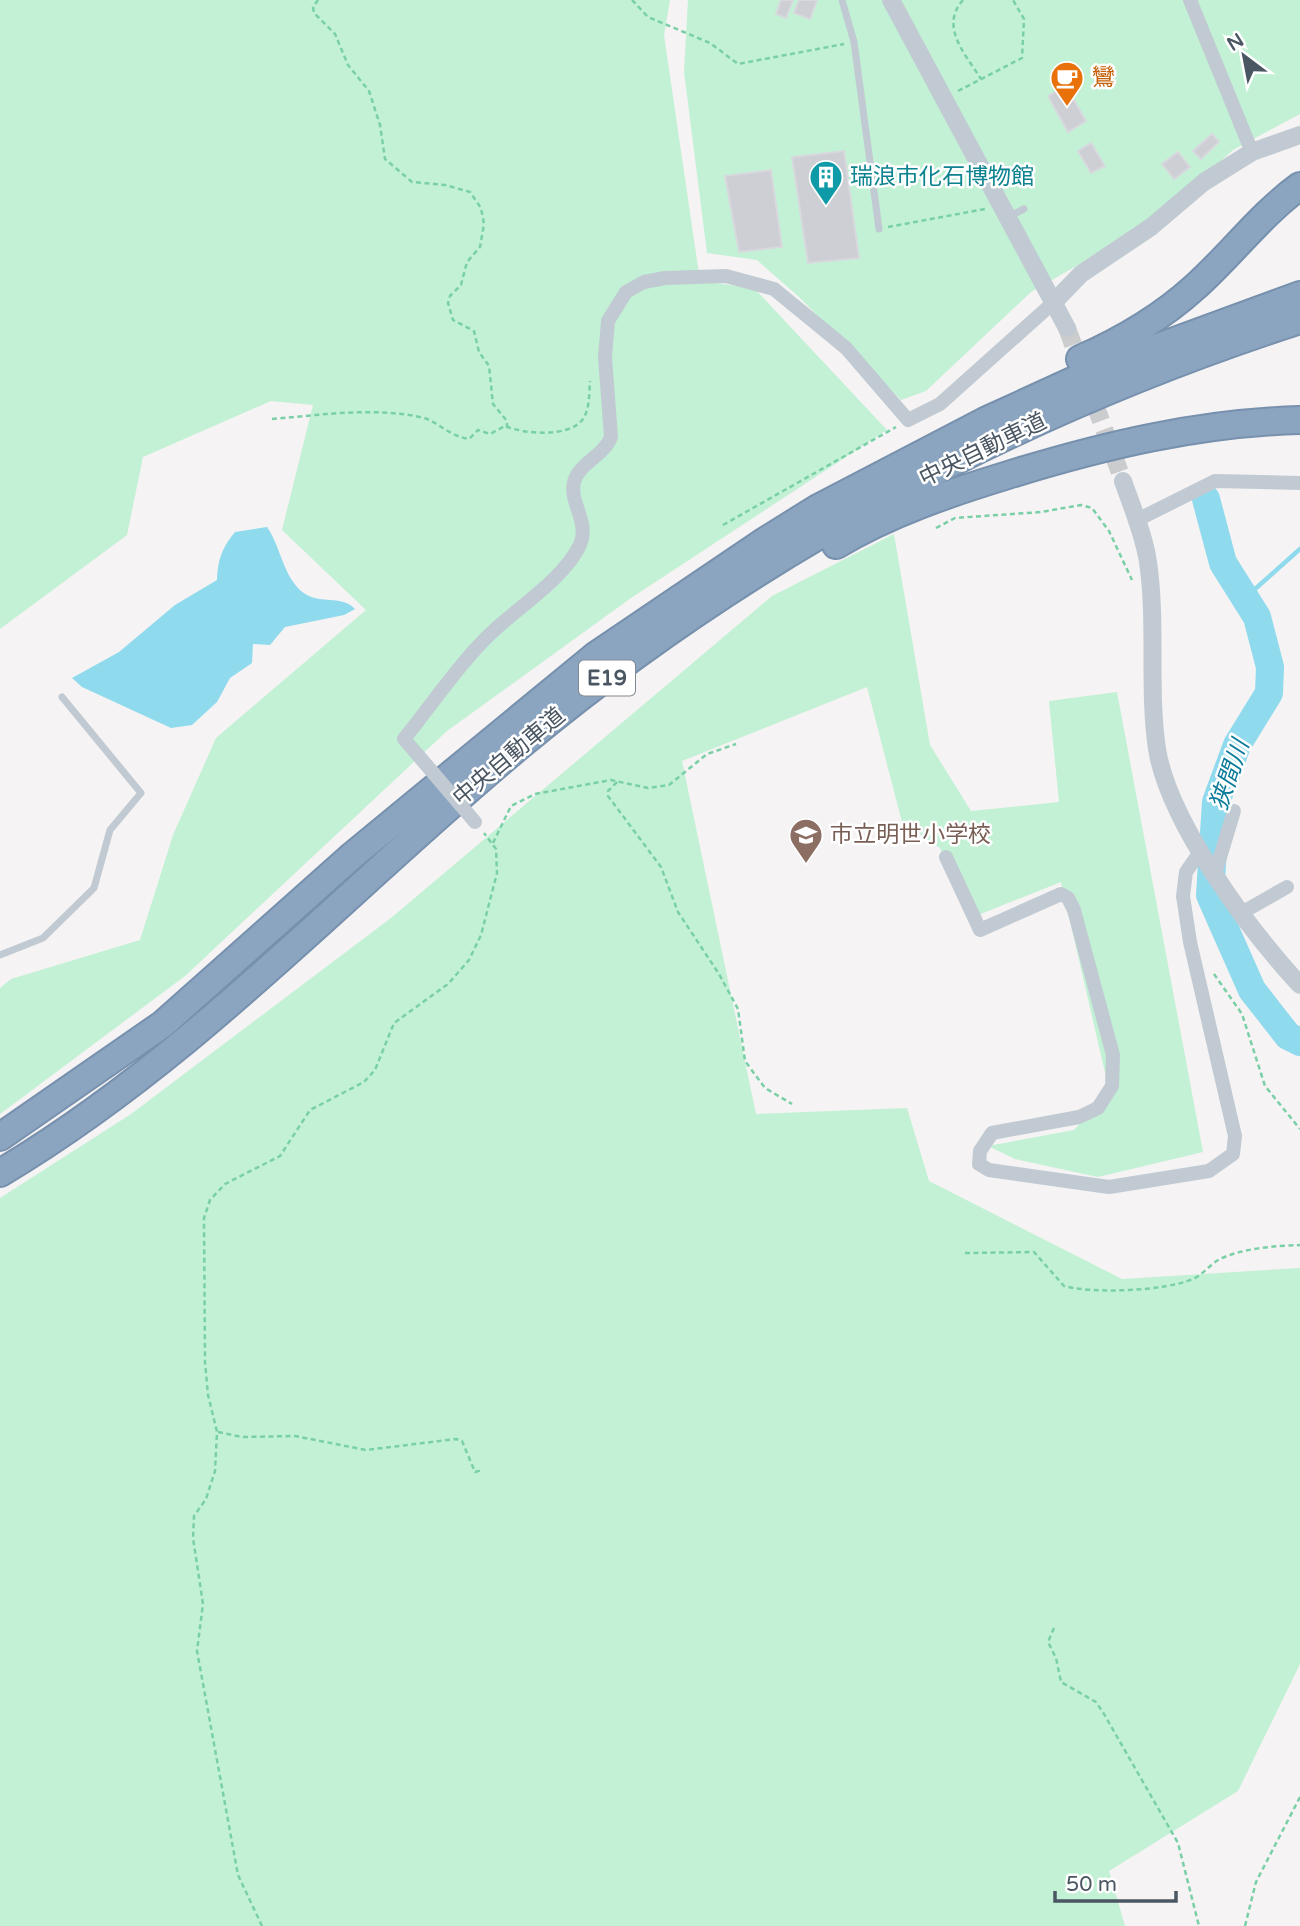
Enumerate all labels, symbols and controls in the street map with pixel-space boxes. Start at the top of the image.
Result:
north arrow [1209,21,1279,91]
text: N [1223,29,1248,56]
cafe icon: 鸞 [1048,59,1086,108]
place label: 鸞 [1092,64,1115,92]
building icon: 瑞浪市化石博物館 [807,158,845,207]
place label: 瑞浪市化石博物館 [850,163,1034,191]
street label: 中央自動車道 [915,407,1051,493]
road number: E19 [579,660,635,696]
street label: 中央自動車道 [447,702,571,812]
water label: 狭間川 [1205,733,1256,814]
school or university icon: 市立明世小学校 [787,816,825,865]
place label: 市立明世小学校 [830,821,991,849]
scale bar [1055,1860,1176,1904]
text: 50 m [1066,1872,1117,1897]

